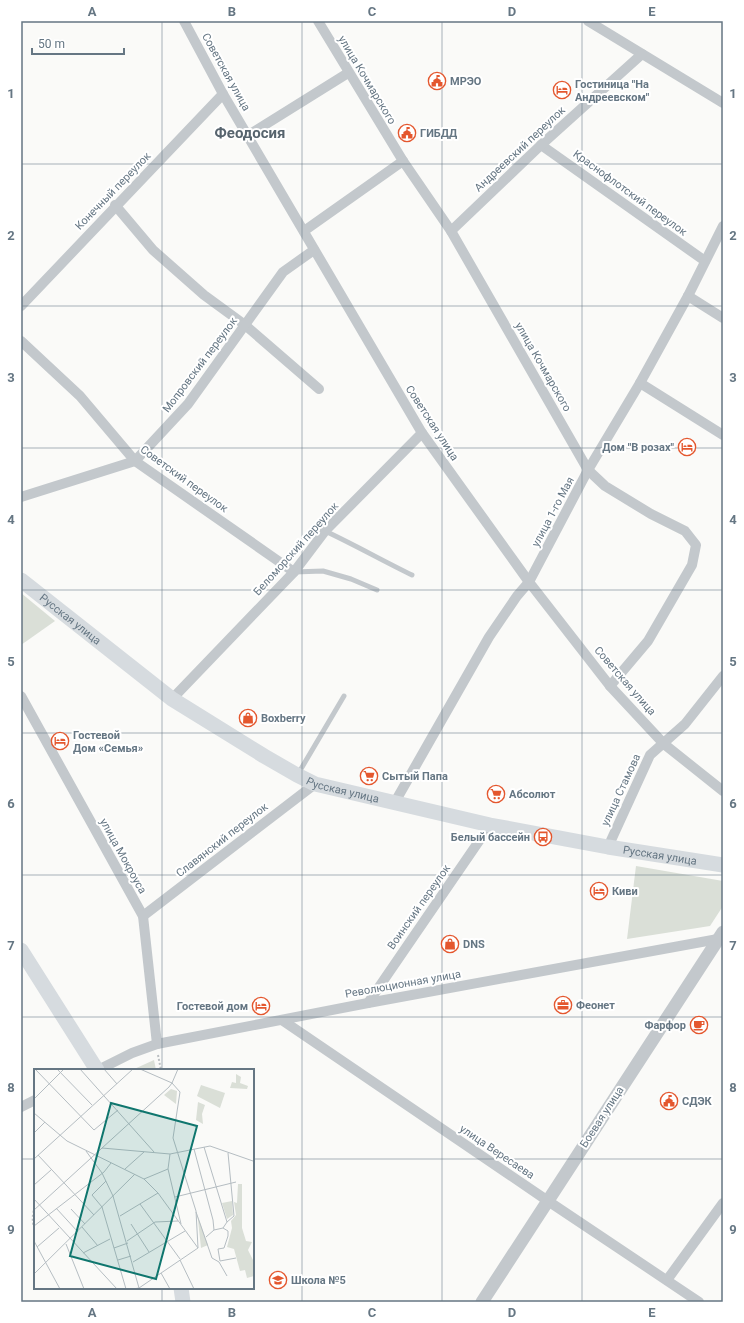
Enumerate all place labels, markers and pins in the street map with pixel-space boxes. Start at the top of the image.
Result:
public building icon: МРЭО [427,71,447,91]
place label: МРЭО [450,75,482,88]
place label: Гостиница "На Андреевском" [575,78,650,104]
hotel icon: Гостиница "На Андреевском" [552,80,572,100]
public building icon: ГИБДД [397,123,417,143]
place label: ГИБДД [420,127,458,140]
hotel icon: Дом "В розах" [677,437,697,457]
place label: Дом "В розах" [602,441,674,454]
shop icon: Boxberry [238,708,258,728]
place label: Boxberry [261,712,306,725]
place label: Гостевой Дом «Семья» [73,729,144,755]
hotel icon: Гостевой Дом «Семья» [50,731,70,751]
supermarket icon: Сытый Папа [359,766,379,786]
place label: Сытый Папа [382,770,448,783]
supermarket icon: Абсолют [486,784,506,804]
place label: Абсолют [509,788,556,801]
bus stop icon: Белый бассейн [533,827,553,847]
place label: Белый бассейн [451,831,530,844]
hotel icon: Киви [589,881,609,901]
place label: Киви [612,885,638,898]
shop icon: DNS [440,934,460,954]
place label: DNS [463,938,485,951]
office icon: Феонет [553,995,573,1015]
hotel icon: Гостевой дом [251,996,271,1016]
place label: Феонет [576,999,615,1012]
place label: Гостевой дом [177,1000,248,1013]
cafe icon: Фарфор [689,1015,709,1035]
place label: Фарфор [645,1019,686,1032]
public building icon: СДЭК [659,1091,679,1111]
place label: СДЭК [682,1095,713,1108]
school or university icon: Школа №5 [268,1270,288,1290]
place label: Школа №5 [291,1274,346,1287]

